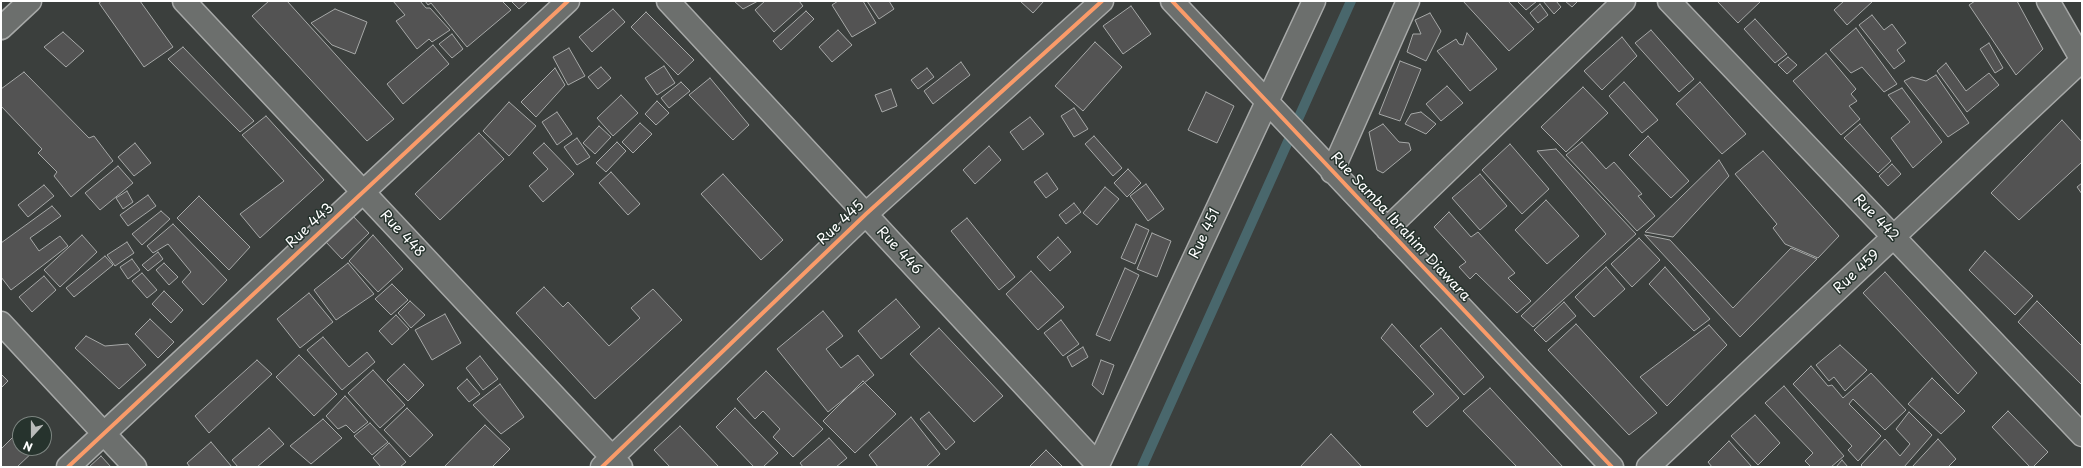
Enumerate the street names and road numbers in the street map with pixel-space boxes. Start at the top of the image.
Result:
street label: Rue Samba Ibrahim Diawara [1327,149,1473,305]
street label: Rue 442 [1850,191,1902,245]
street label: Rue 445 [814,197,868,249]
street label: Rue 443 [283,200,337,252]
street label: Rue 451 [1186,206,1224,262]
street label: Rue 448 [376,207,428,261]
street label: Rue 446 [873,224,925,278]
street label: Rue 459 [1830,246,1884,298]

